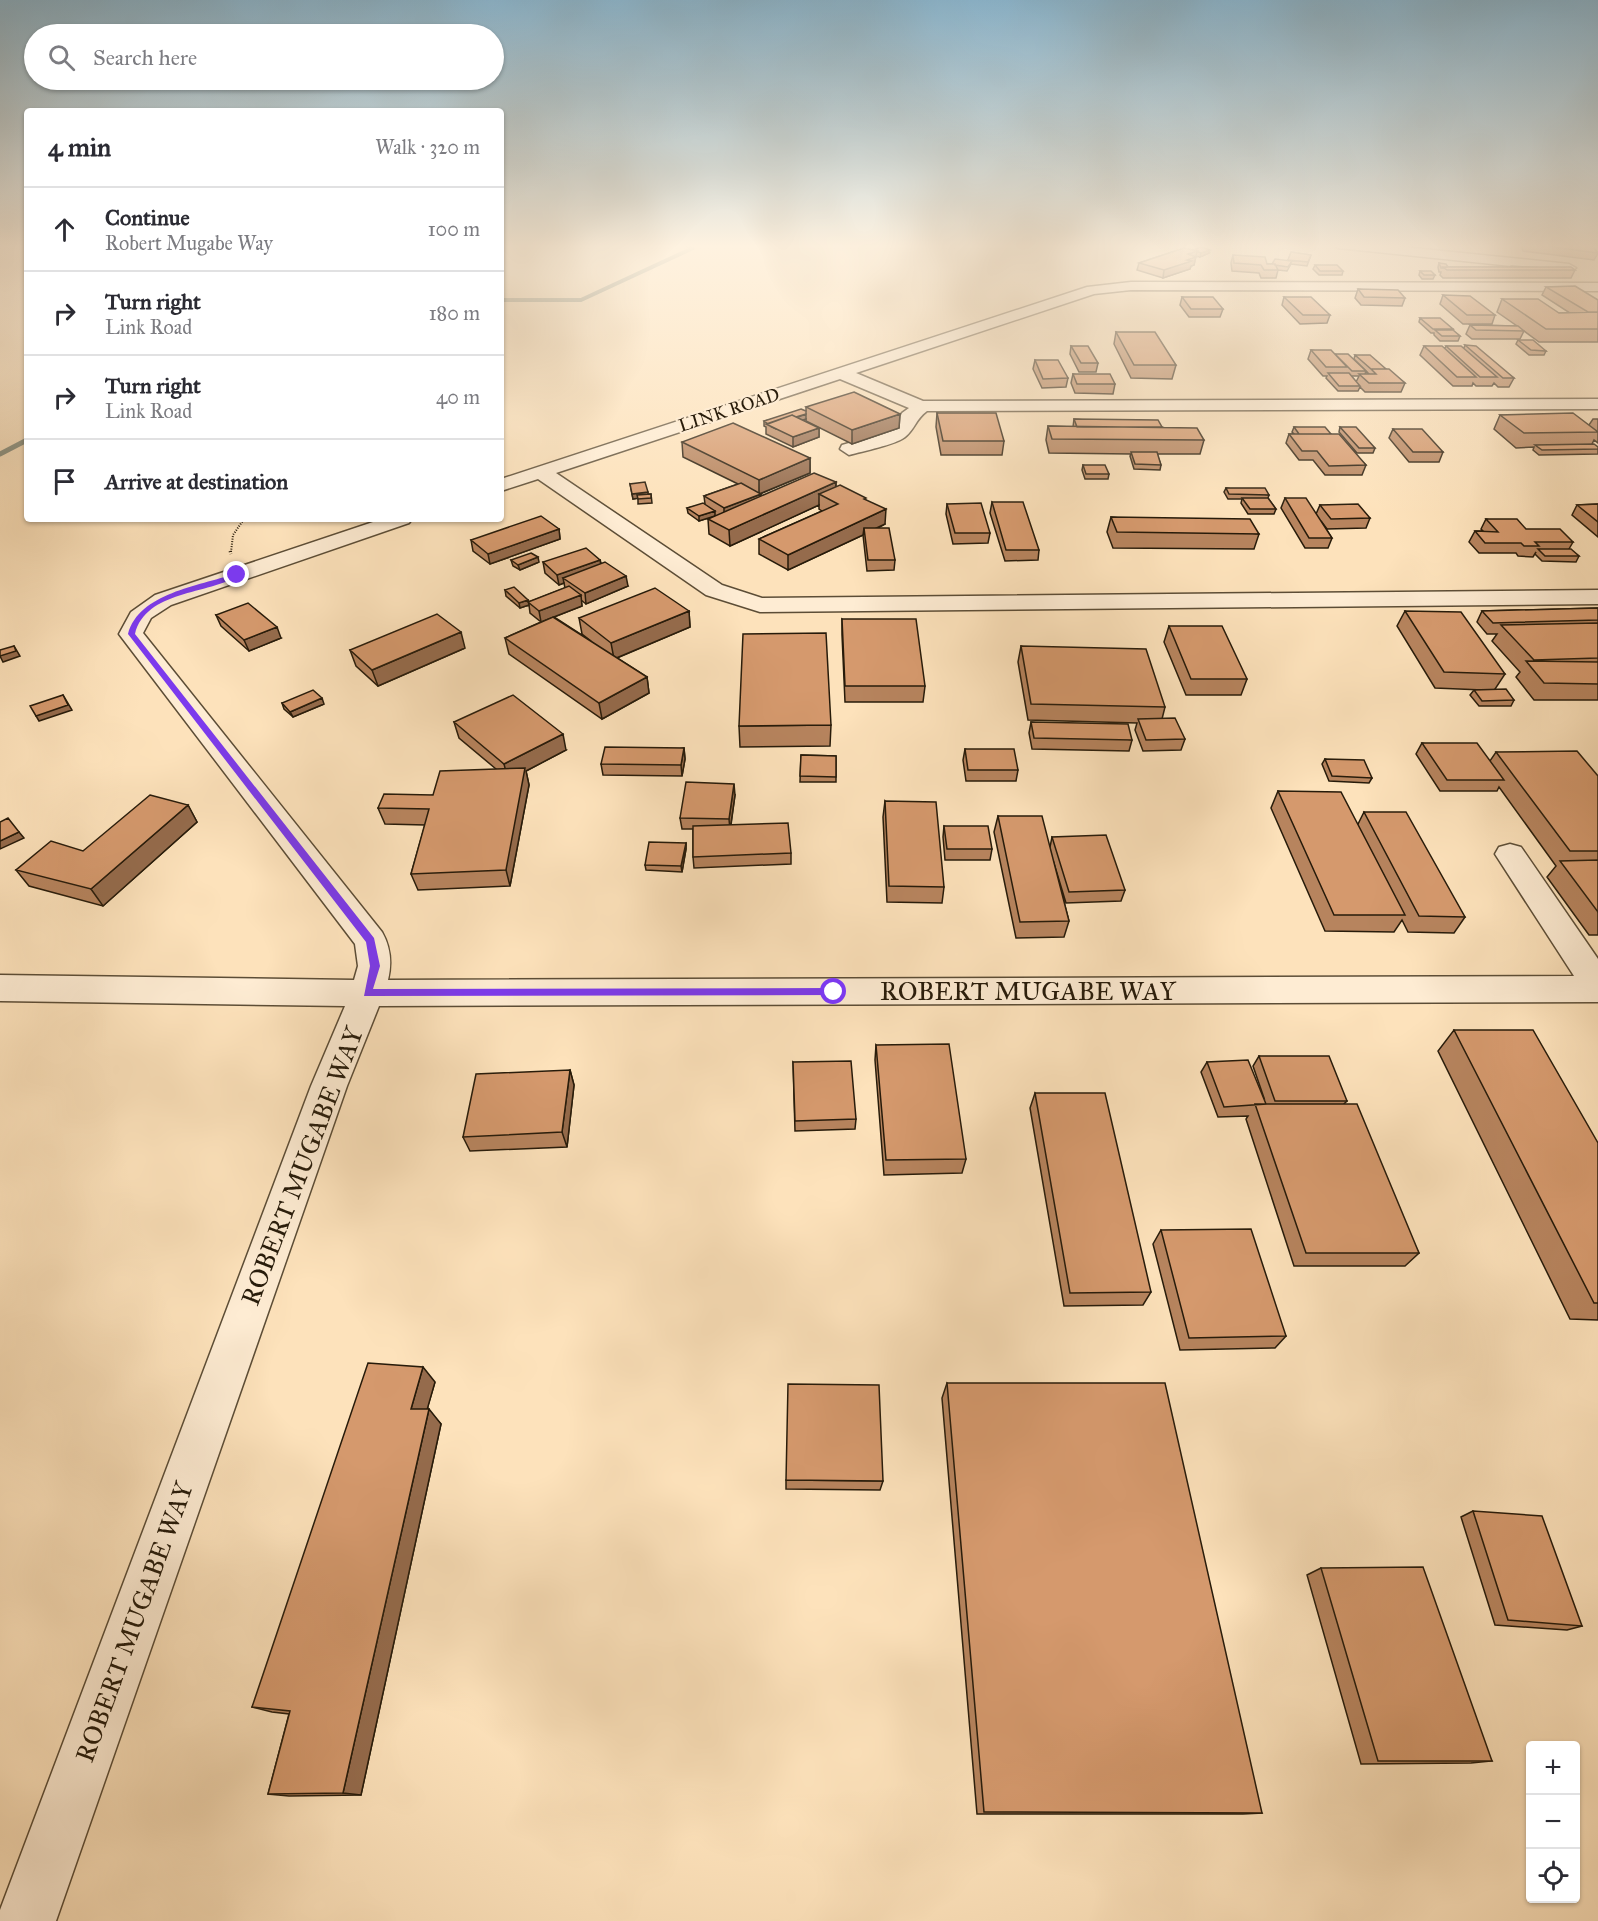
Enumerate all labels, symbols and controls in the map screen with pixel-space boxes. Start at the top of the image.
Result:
search box [24,24,504,90]
icon: search [45,41,78,74]
text: Search here [93,44,197,71]
text: 4 min [48,131,111,163]
text: Walk · 320 m [375,135,480,159]
text: Continue [105,204,190,231]
icon: ahead [48,213,81,246]
text: 100 m [428,217,480,241]
text: Robert Mugabe Way [105,231,273,255]
text: Turn right [105,288,201,315]
icon: right [48,297,81,330]
text: 180 m [429,301,480,325]
text: Link Road [105,315,192,339]
text: Turn right [105,372,201,399]
icon: right [48,381,81,414]
street label: LINK ROAD [676,383,782,437]
text: 40 m [436,385,480,409]
text: Link Road [105,399,192,423]
icon: arrive [48,465,81,498]
text: Arrive at destination [105,468,288,495]
route end [223,561,249,587]
street label: ROBERT MUGABE WAY [880,975,1177,1007]
route start [820,978,846,1004]
street label: ROBERT MUGABE WAY [234,1021,370,1310]
street label: ROBERT MUGABE WAY [68,1476,200,1767]
map controls [1526,1741,1580,1903]
button: + [1526,1741,1580,1795]
button: − [1526,1795,1580,1849]
button: locate [1526,1849,1580,1903]

